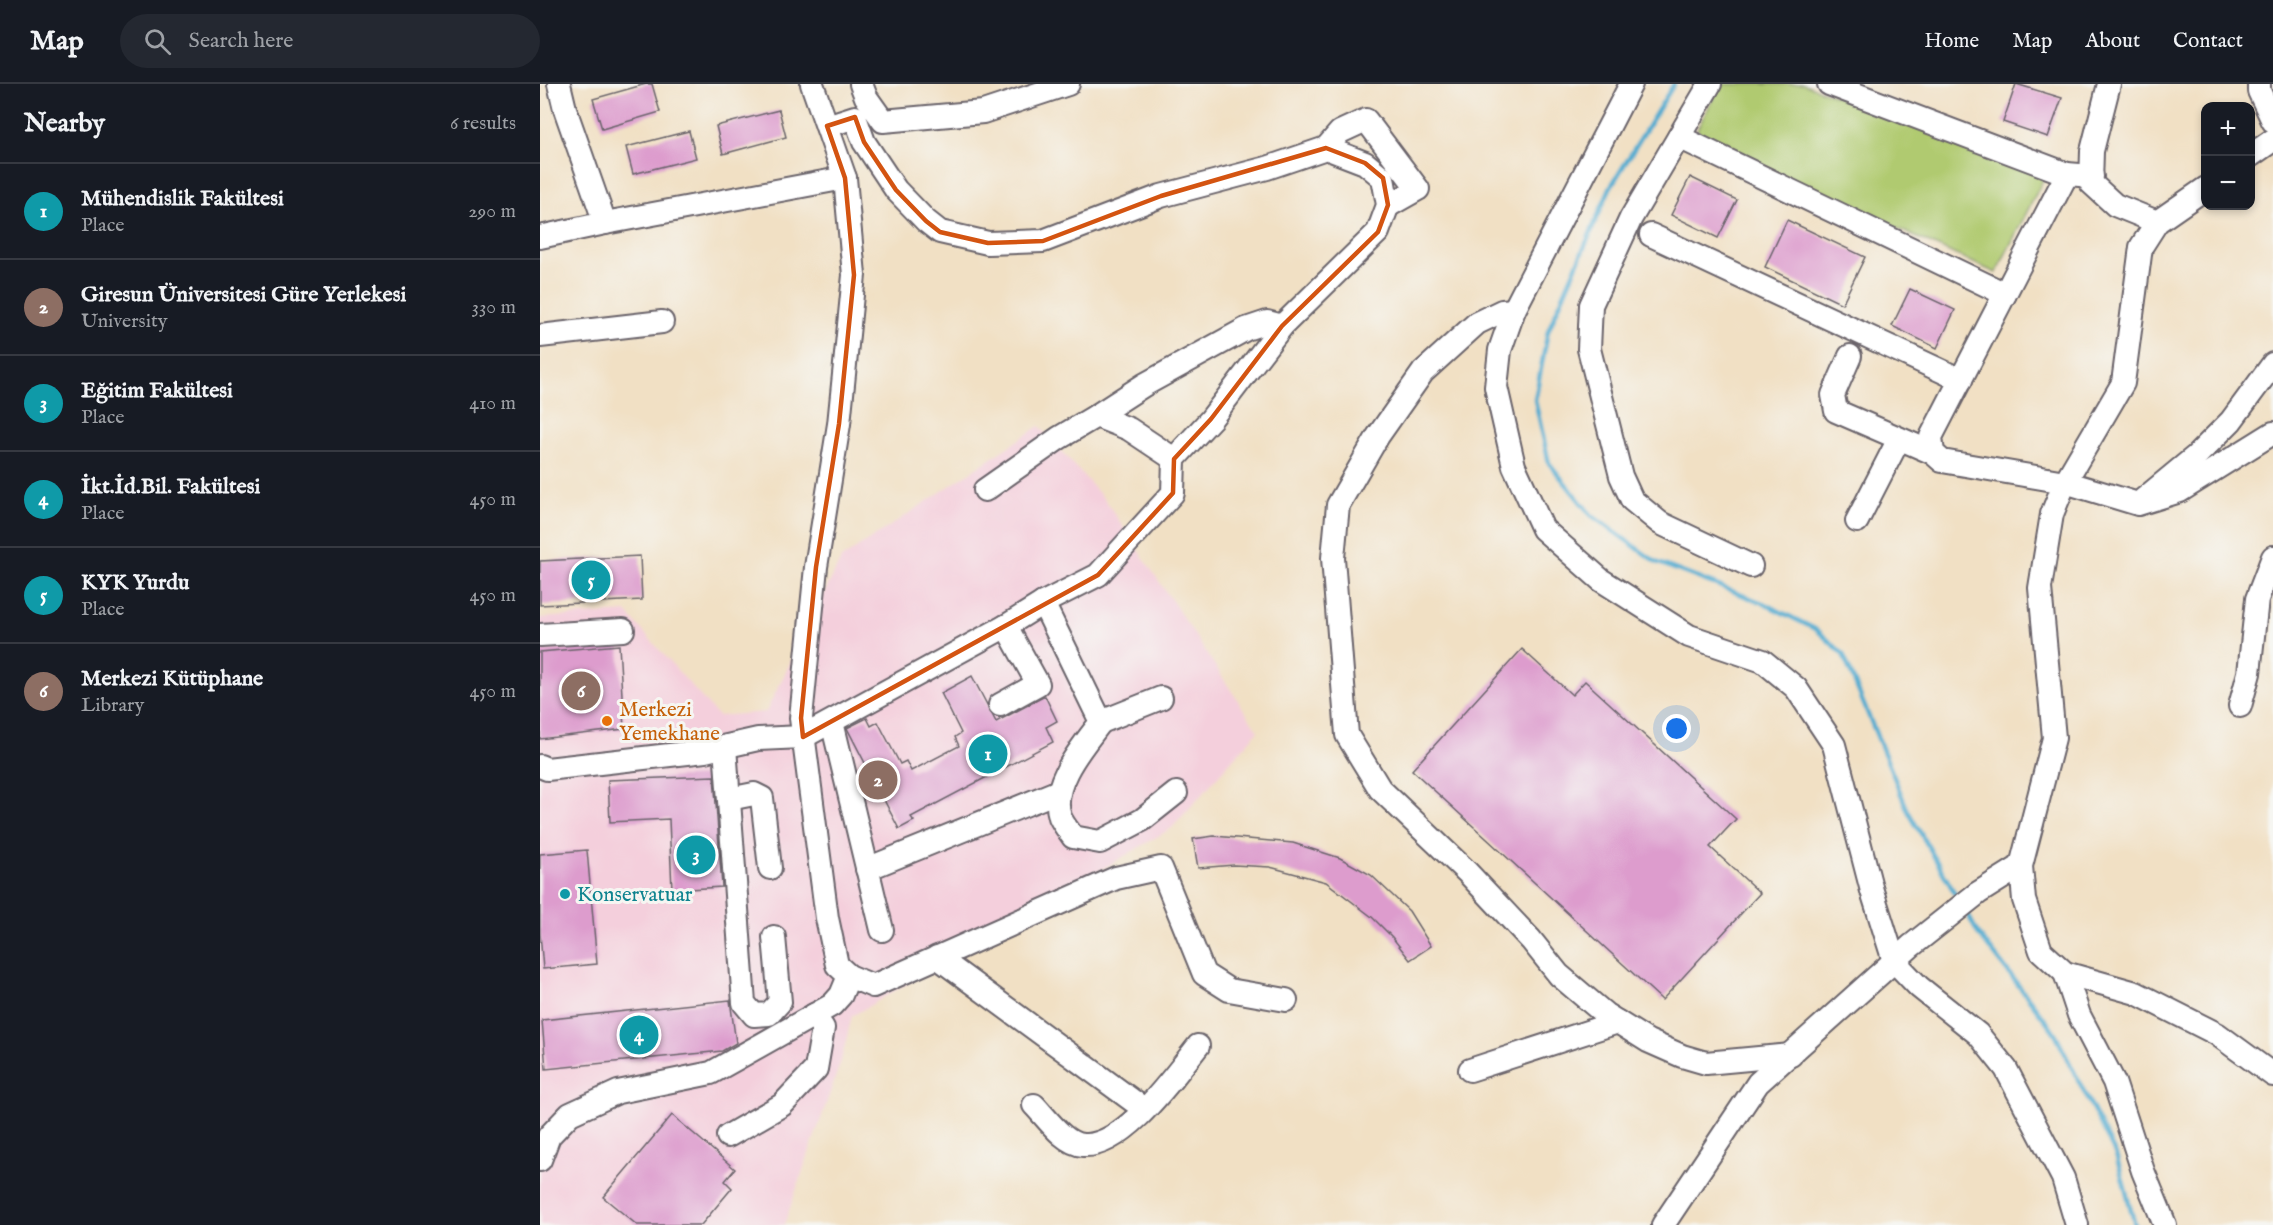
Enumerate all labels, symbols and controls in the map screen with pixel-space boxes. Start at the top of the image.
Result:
search box [120,14,540,68]
text: Map [30,24,84,59]
icon: search [141,25,174,58]
text: Search here [189,27,293,55]
text: Home [1924,28,1979,55]
text: Map [2012,28,2052,55]
text: About [2085,28,2140,55]
text: Contact [2173,28,2243,55]
map controls [2201,102,2255,210]
button: + [2201,102,2255,156]
text: Nearby [24,107,105,140]
text: 6 results [450,111,516,136]
button: − [2201,156,2255,210]
text: Mühendislik Fakültesi [81,185,284,213]
text: 1 [40,199,47,224]
text: 290 m [468,199,516,224]
text: Place [81,213,124,238]
text: Giresun Üniversitesi Güre Yerlekesi [81,281,406,309]
text: 2 [39,295,48,320]
text: 330 m [471,295,516,320]
text: University [81,309,168,334]
text: Eğitim Fakültesi [81,377,233,405]
text: 3 [40,391,47,416]
text: 410 m [469,391,516,416]
text: Place [81,405,124,430]
text: İkt.İd.Bil. Fakültesi [81,473,260,501]
text: 4 [39,487,48,512]
text: 450 m [469,487,516,512]
text: Place [81,501,124,526]
pin: 5 [572,558,610,602]
text: KYK Yurdu [81,569,189,597]
text: 5 [40,583,47,608]
text: 450 m [469,583,516,608]
text: Place [81,597,124,622]
text: Merkezi Kütüphane [81,665,263,693]
pin: 6 [562,668,600,714]
text: 6 [39,679,48,704]
text: 450 m [469,679,516,704]
text: Library [81,693,144,718]
place label: Merkezi Yemekhane [619,697,720,748]
marker: Merkezi Yemekhane [600,714,614,728]
your location [1662,714,1691,743]
pin: 1 [968,732,1008,776]
pin: 2 [858,758,898,802]
pin: 3 [676,832,716,878]
place label: Konservatuar [577,882,693,909]
marker: Konservatuar [558,887,572,901]
pin: 4 [620,1012,658,1058]

